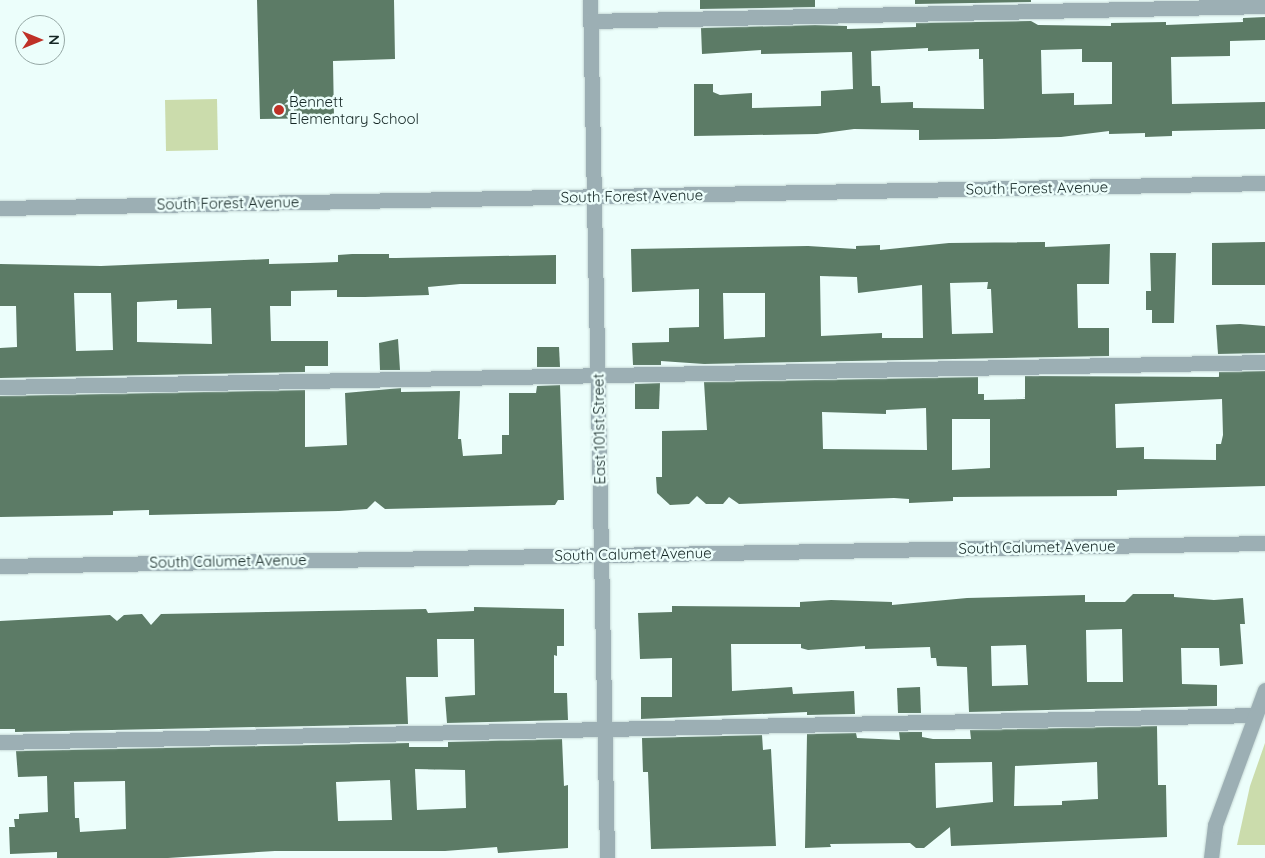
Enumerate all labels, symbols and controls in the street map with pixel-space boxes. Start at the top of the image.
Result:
north arrow [15,15,65,65]
text: N [45,35,63,45]
place label: Bennett Elementary School [289,92,419,127]
marker: Bennett Elementary School [273,104,285,116]
street label: South Forest Avenue [966,178,1108,198]
street label: South Forest Avenue [561,186,703,206]
street label: South Forest Avenue [157,193,299,213]
street label: East 101st Street [589,373,609,485]
street label: South Calumet Avenue [958,537,1116,557]
street label: South Calumet Avenue [554,544,712,564]
street label: South Calumet Avenue [149,551,307,571]

